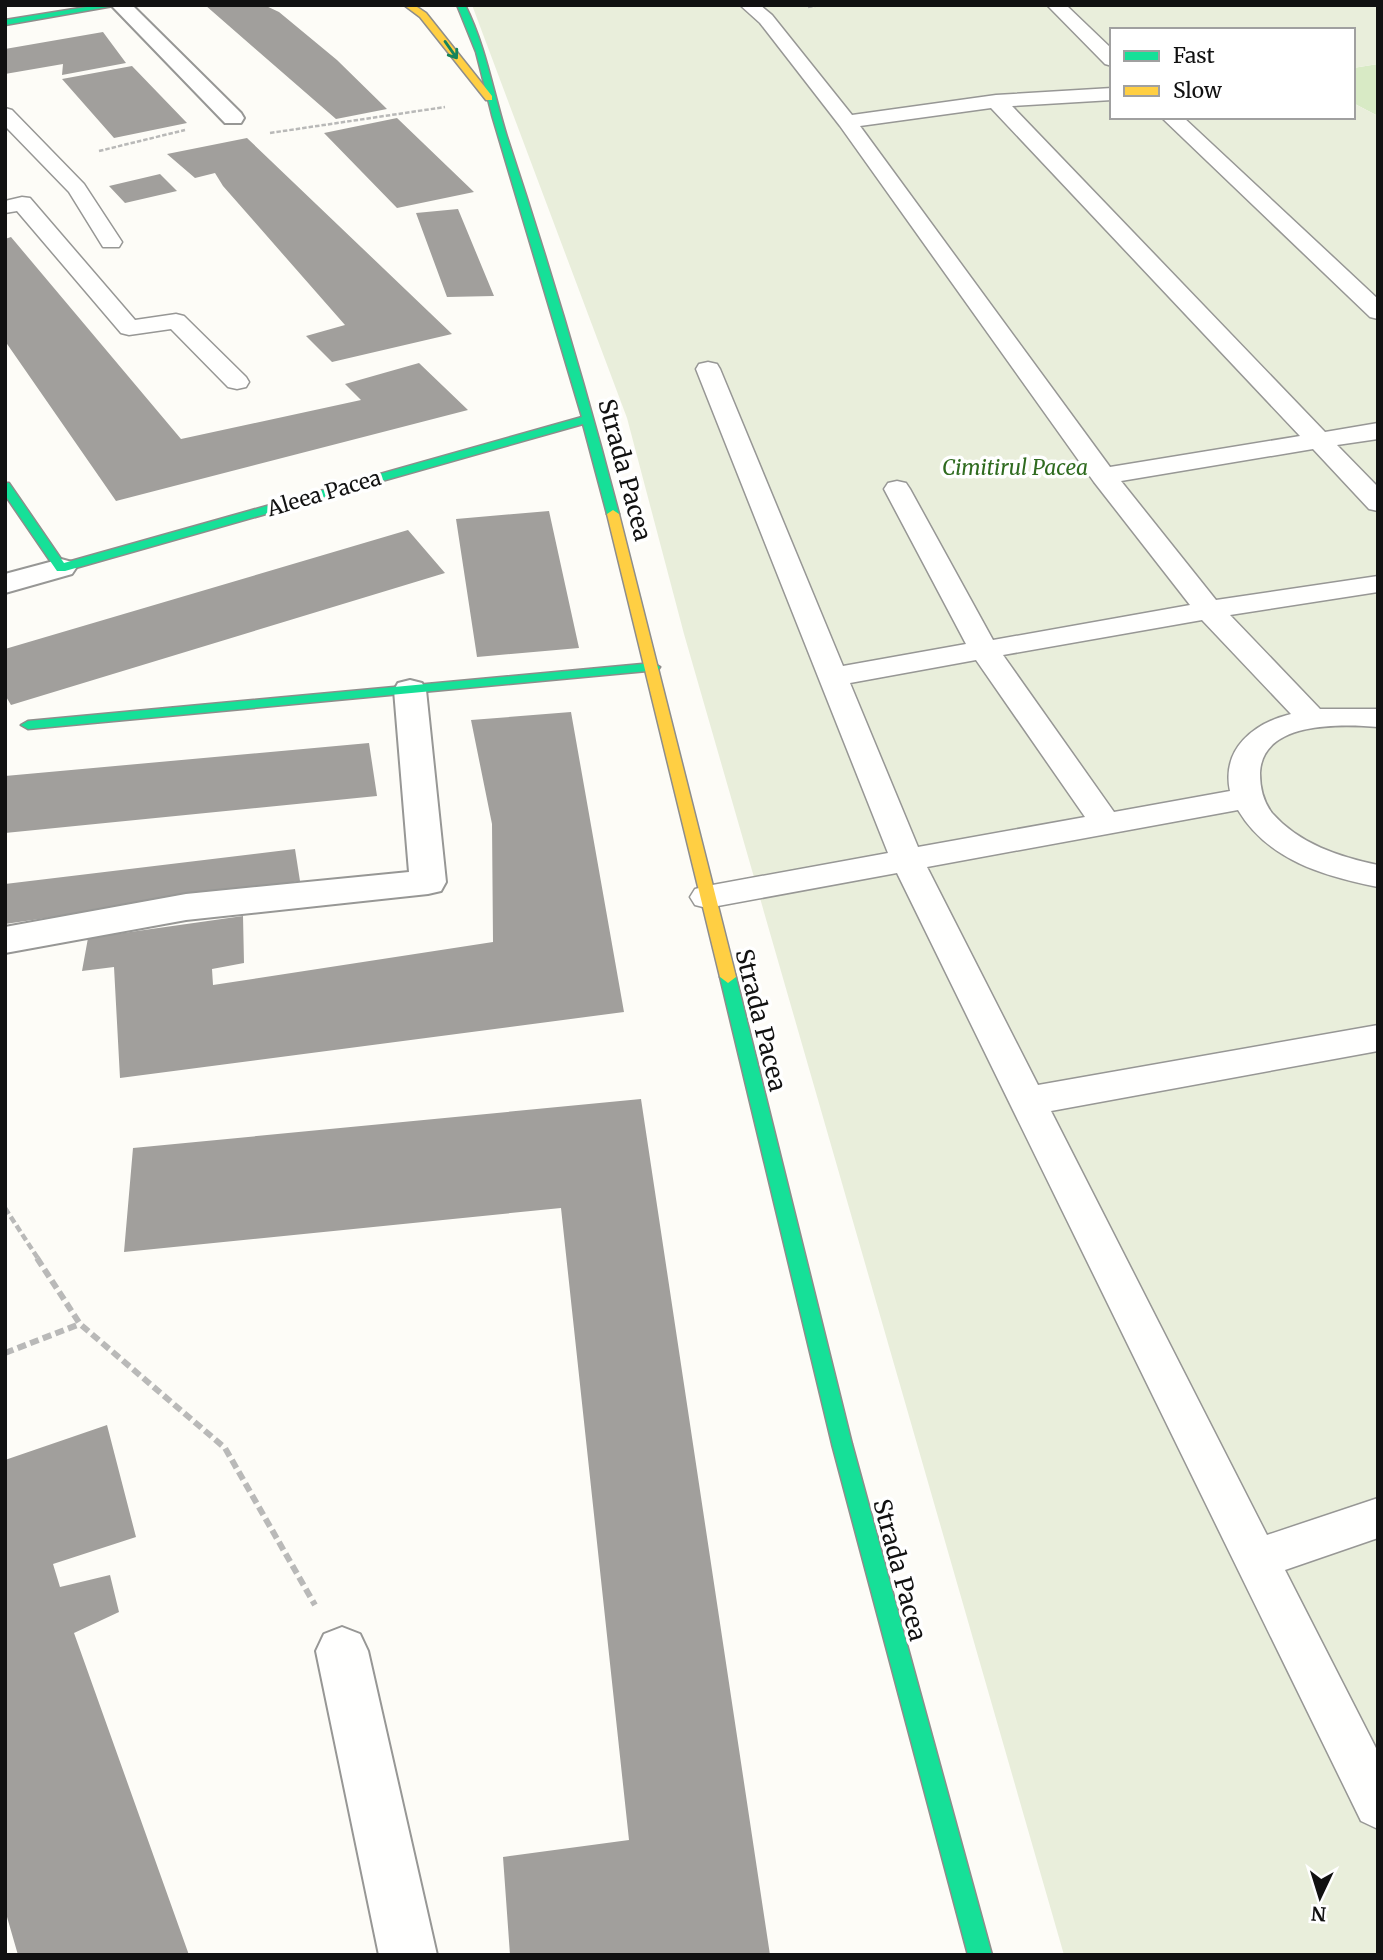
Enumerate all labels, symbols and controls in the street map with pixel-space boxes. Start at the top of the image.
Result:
legend [1110,28,1355,119]
one-way arrow [444,40,458,59]
text: Fast [1173,42,1215,69]
text: Slow [1173,77,1222,104]
street label: Strada Pacea [591,396,659,544]
park label: Cimitirul Pacea [942,454,1088,481]
street label: Aleea Pacea [263,464,384,522]
street label: Strada Pacea [728,946,794,1095]
street label: Strada Pacea [866,1496,934,1644]
north arrow [1285,1862,1355,1932]
text: N [1310,1901,1327,1926]

